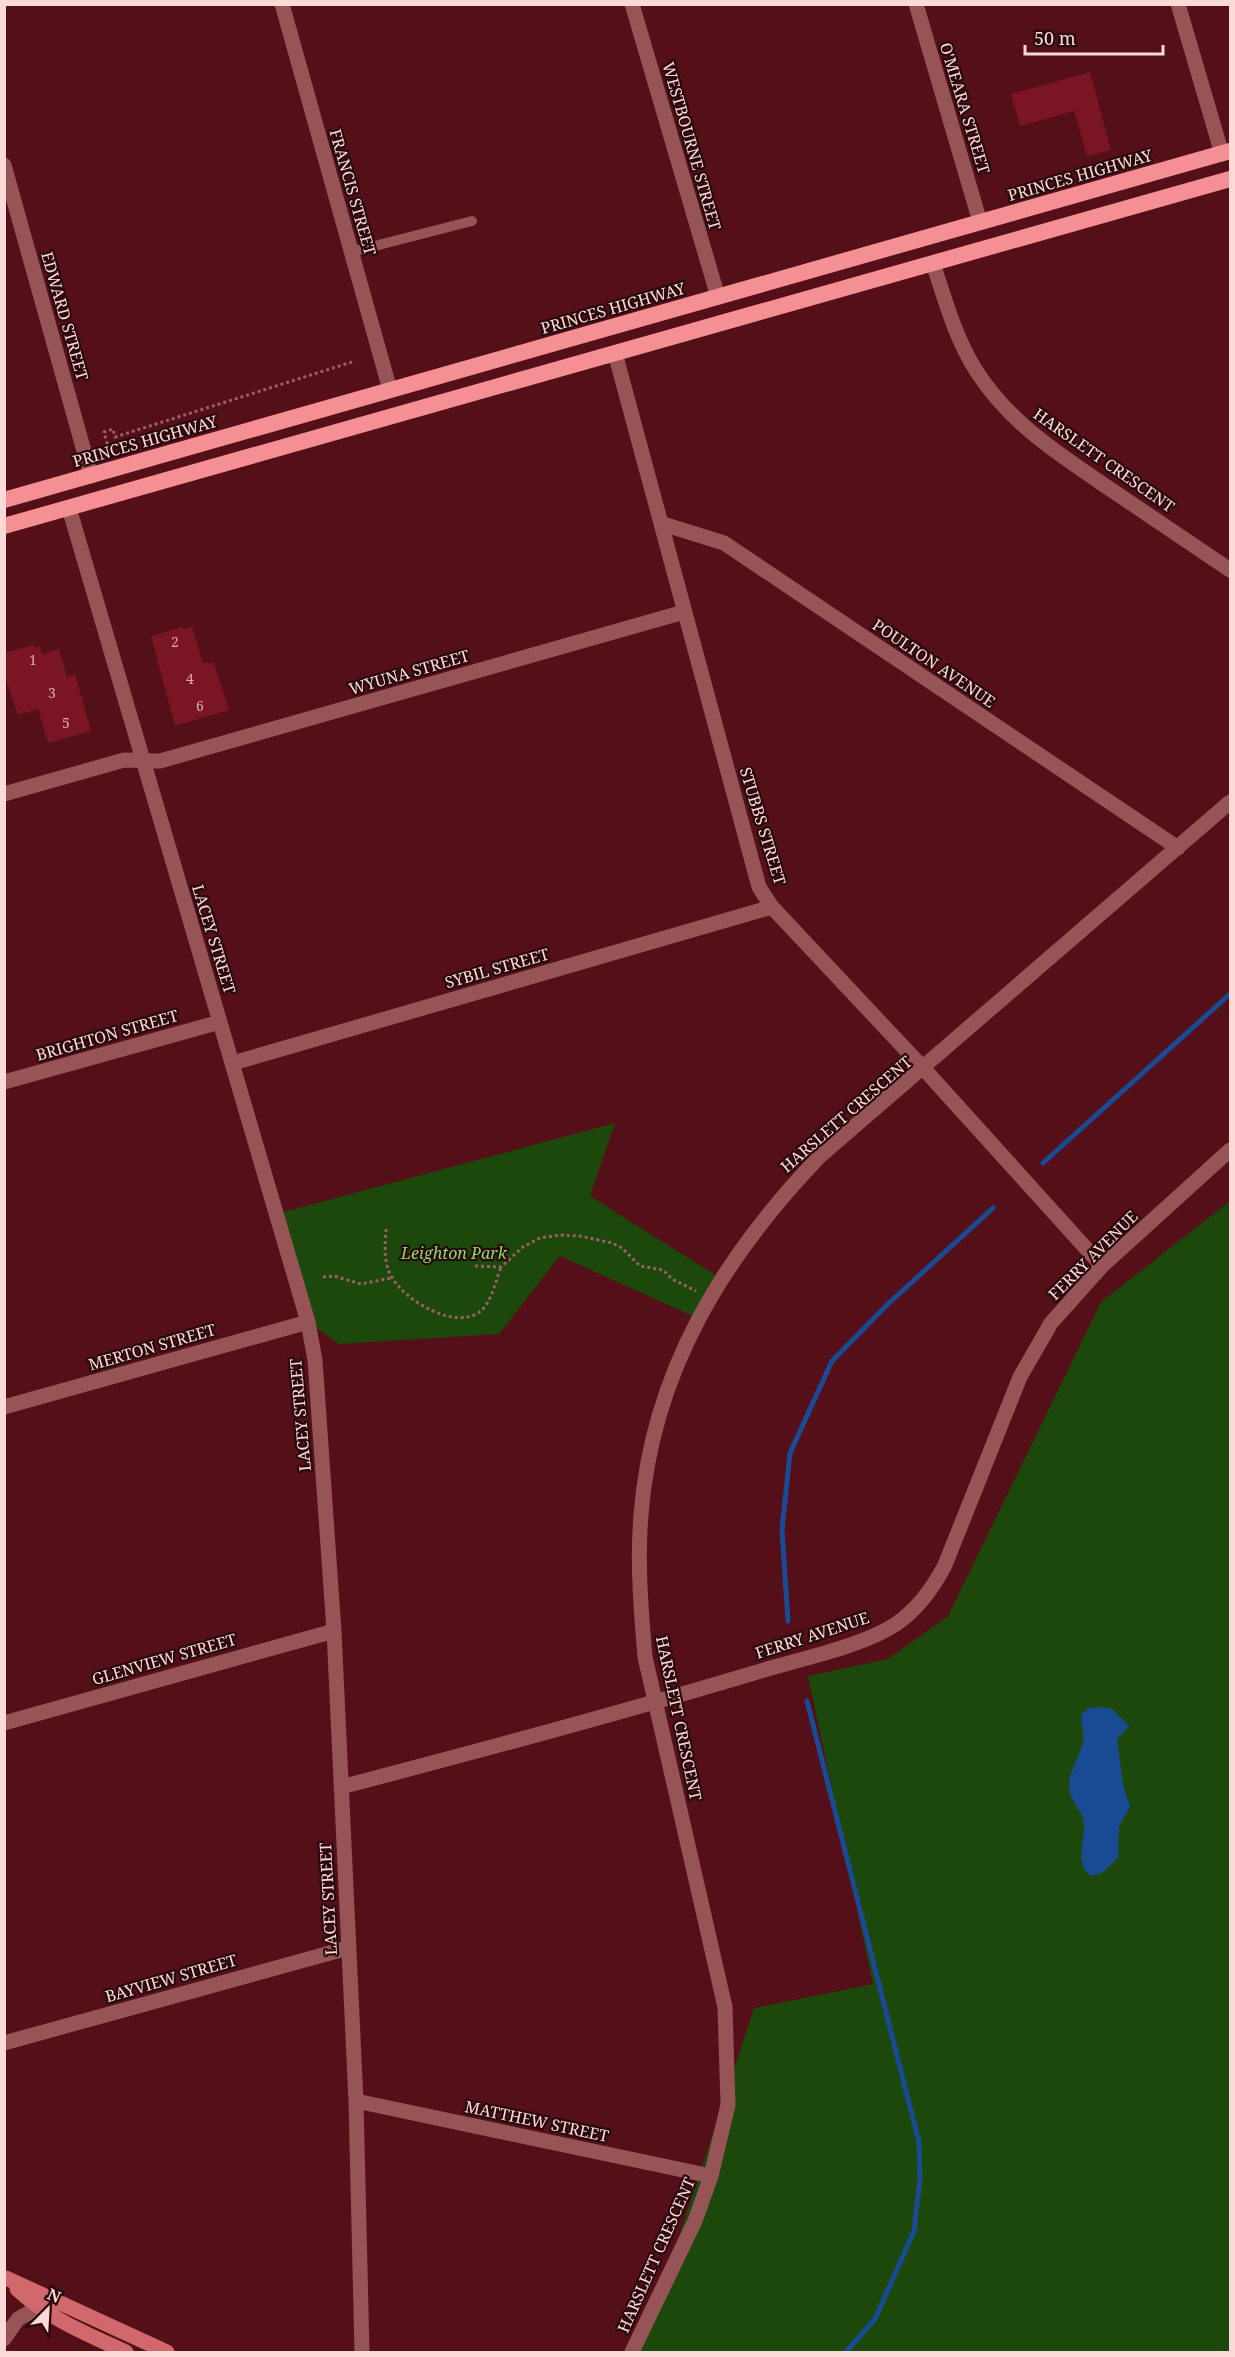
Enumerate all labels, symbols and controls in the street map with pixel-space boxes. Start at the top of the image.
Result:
scale bar [1025,18,1163,56]
text: 50 m [1034,26,1076,50]
street label: O'MEARA STREET [935,40,995,176]
street label: WESTBOURNE STREET [657,59,727,233]
street label: FRANCIS STREET [324,126,382,258]
street label: PRINCES HIGHWAY [1005,144,1156,206]
street label: EDWARD STREET [36,249,94,383]
street label: PRINCES HIGHWAY [538,277,689,339]
street label: HARSLETT CRESCENT [1029,403,1179,517]
street label: PRINCES HIGHWAY [70,410,221,472]
street label: POULTON AVENUE [868,614,1000,712]
house number: 2 [171,632,179,651]
street label: WYUNA STREET [346,644,472,700]
house number: 1 [29,650,37,669]
house number: 4 [186,669,194,688]
house number: 3 [48,683,56,702]
house number: 6 [196,696,204,715]
house number: 5 [62,713,70,732]
street label: STUBBS STREET [735,765,791,888]
street label: LACEY STREET [187,882,241,996]
street label: SYBIL STREET [442,943,552,993]
street label: BRIGHTON STREET [33,1004,181,1066]
street label: HARSLETT CRESCENT [776,1051,917,1177]
street label: FERRY AVENUE [1043,1205,1143,1305]
park label: Leighton Park [400,1242,508,1264]
street label: MERTON STREET [86,1318,218,1376]
street label: LACEY STREET [284,1358,316,1472]
street label: FERRY AVENUE [752,1606,872,1664]
street label: GLENVIEW STREET [89,1628,239,1690]
street label: HARSLETT CRESCENT [651,1634,707,1802]
street label: LACEY STREET [314,1842,342,1956]
street label: BAYVIEW STREET [103,1949,240,2007]
street label: MATTHEW STREET [463,2095,611,2147]
street label: HARSLETT CRESCENT [612,2174,700,2336]
north arrow [18,2279,78,2339]
text: N [44,2283,65,2308]

